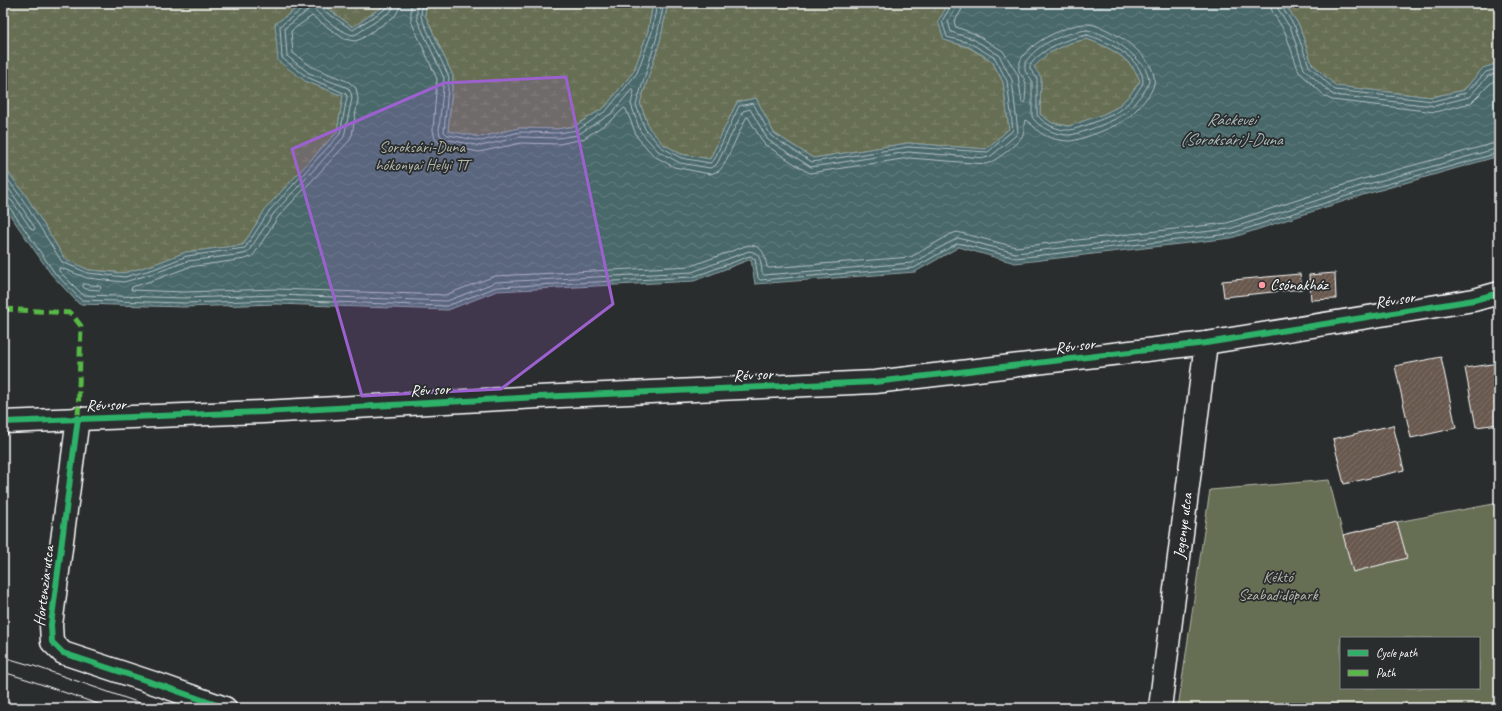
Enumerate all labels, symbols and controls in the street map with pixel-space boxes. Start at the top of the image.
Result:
water label: Ráckevei (Soroksári)-Duna [1180,109,1284,150]
park label: Soroksári-Duna hókonyai Helyi TT [375,137,474,175]
place label: Csónakház [1270,275,1330,295]
marker: Csónakház [1257,280,1267,290]
street label: Rév sor [1374,287,1417,313]
street label: Rév sor [1054,333,1097,358]
street label: Rév sor [733,364,775,386]
street label: Rév sor [410,379,452,401]
street label: Rév sor [86,394,127,416]
street label: Jegenye utca [1169,491,1197,561]
street label: Hortenzia utca [29,543,59,627]
park label: Kéktó Szabadidőpark [1238,567,1319,605]
legend [1340,637,1480,689]
text: Cycle path [1376,645,1418,661]
text: Path [1376,665,1396,681]

